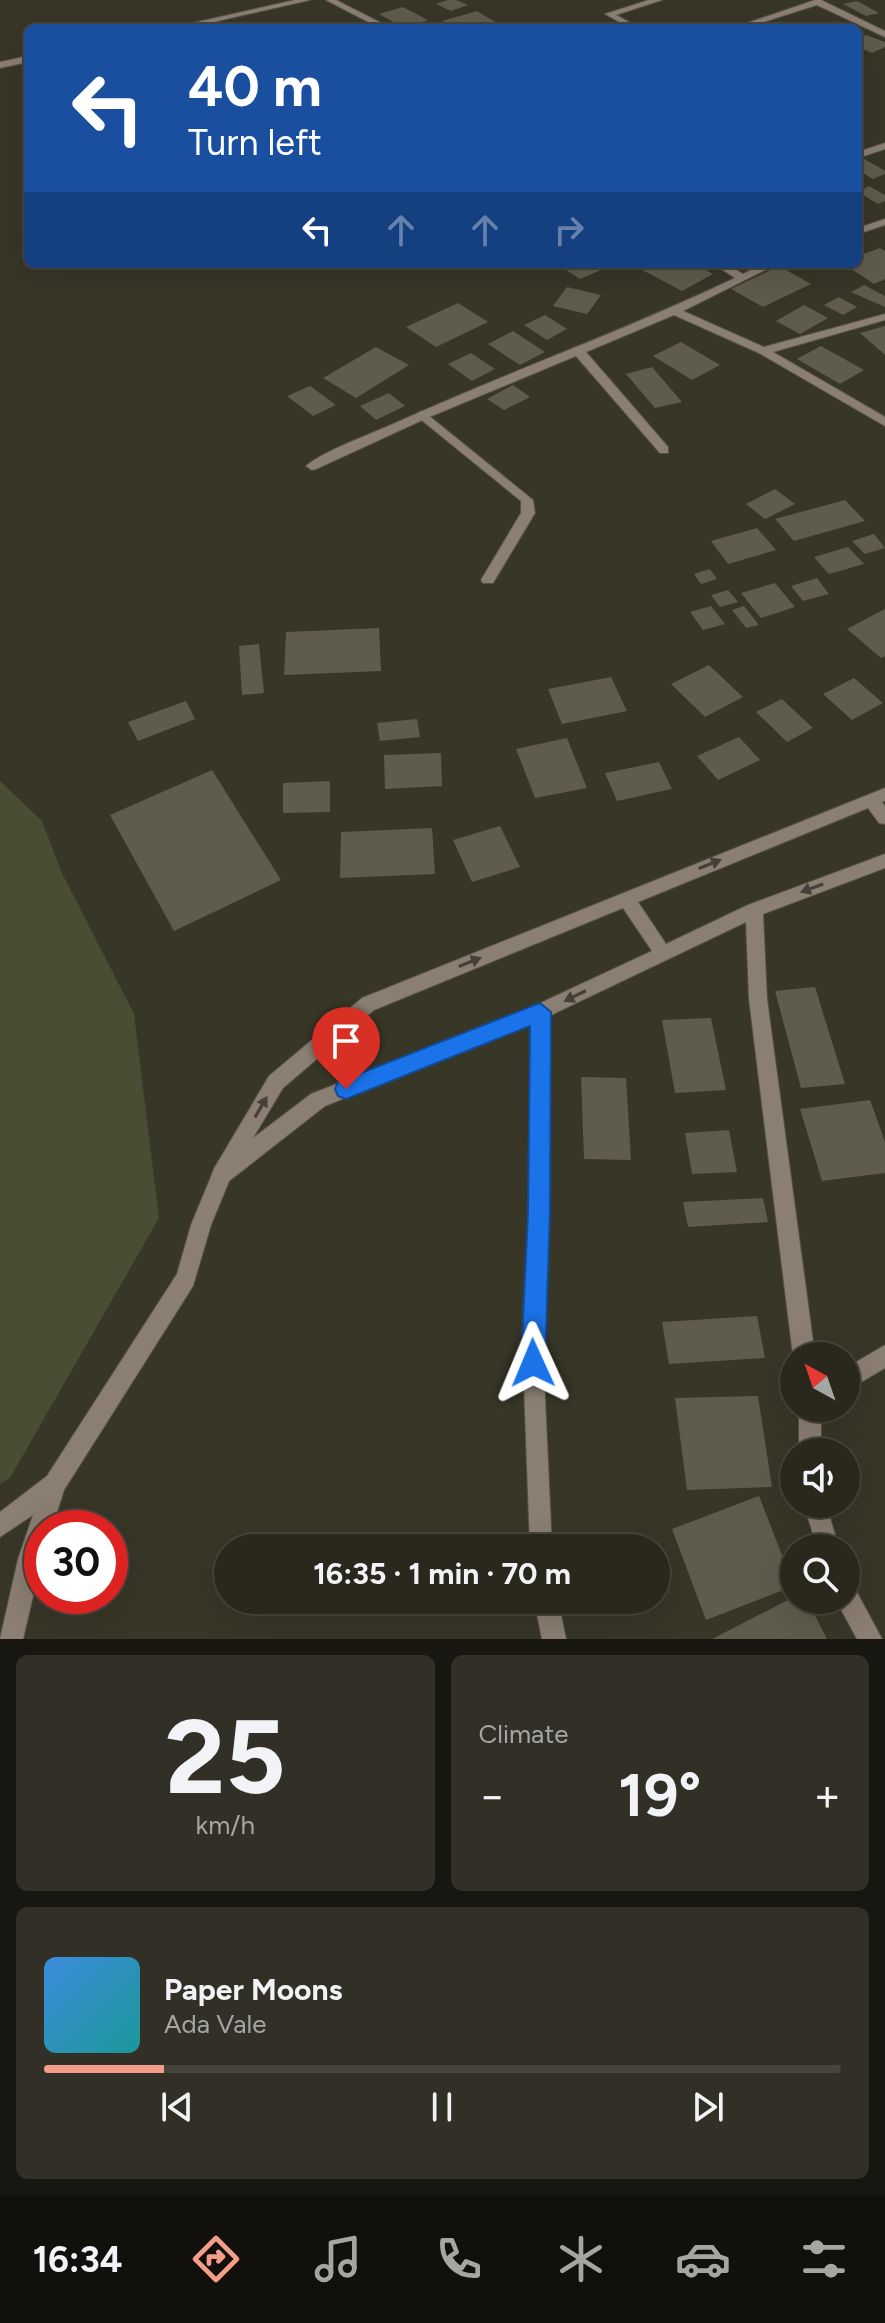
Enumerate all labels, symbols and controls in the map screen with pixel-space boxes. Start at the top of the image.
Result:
text: 40 m [188,53,322,120]
icon: left [56,56,160,160]
text: Turn left [188,121,322,164]
icon: left [295,208,339,252]
icon: ahead [379,208,423,252]
icon: ahead [463,208,507,252]
icon: right [547,208,591,252]
one-way arrow [699,857,723,870]
one-way arrow [800,882,824,895]
one-way arrow [458,955,482,968]
one-way arrow [564,989,587,1002]
pin [312,1007,380,1089]
icon: arrive [324,1019,368,1063]
one-way arrow [254,1096,268,1118]
position arrow [491,1321,575,1405]
north arrow [780,1342,860,1422]
map controls [780,1342,860,1614]
button: sound [780,1438,860,1518]
speed limit sign: 30 [24,1510,128,1614]
button: search [780,1534,860,1614]
text: 16:35 · 1 min · 70 m [313,1555,571,1592]
text: 25 [165,1694,286,1819]
text: Climate [479,1718,568,1750]
text: 19° [618,1759,701,1831]
text: − [479,1769,506,1822]
text: + [814,1769,841,1822]
text: km/h [196,1809,255,1841]
text: Paper Moons [164,1971,343,2008]
text: Ada Vale [164,2008,267,2040]
icon: previous [155,2085,199,2129]
icon: pause [420,2085,464,2129]
icon: next [686,2085,730,2129]
icon: directions [188,2231,244,2287]
icon: music [310,2231,366,2287]
icon: phone [431,2231,487,2287]
icon: climate [553,2231,609,2287]
icon: car [675,2231,731,2287]
icon: filters [796,2231,852,2287]
text: 16:34 [33,2238,123,2281]

